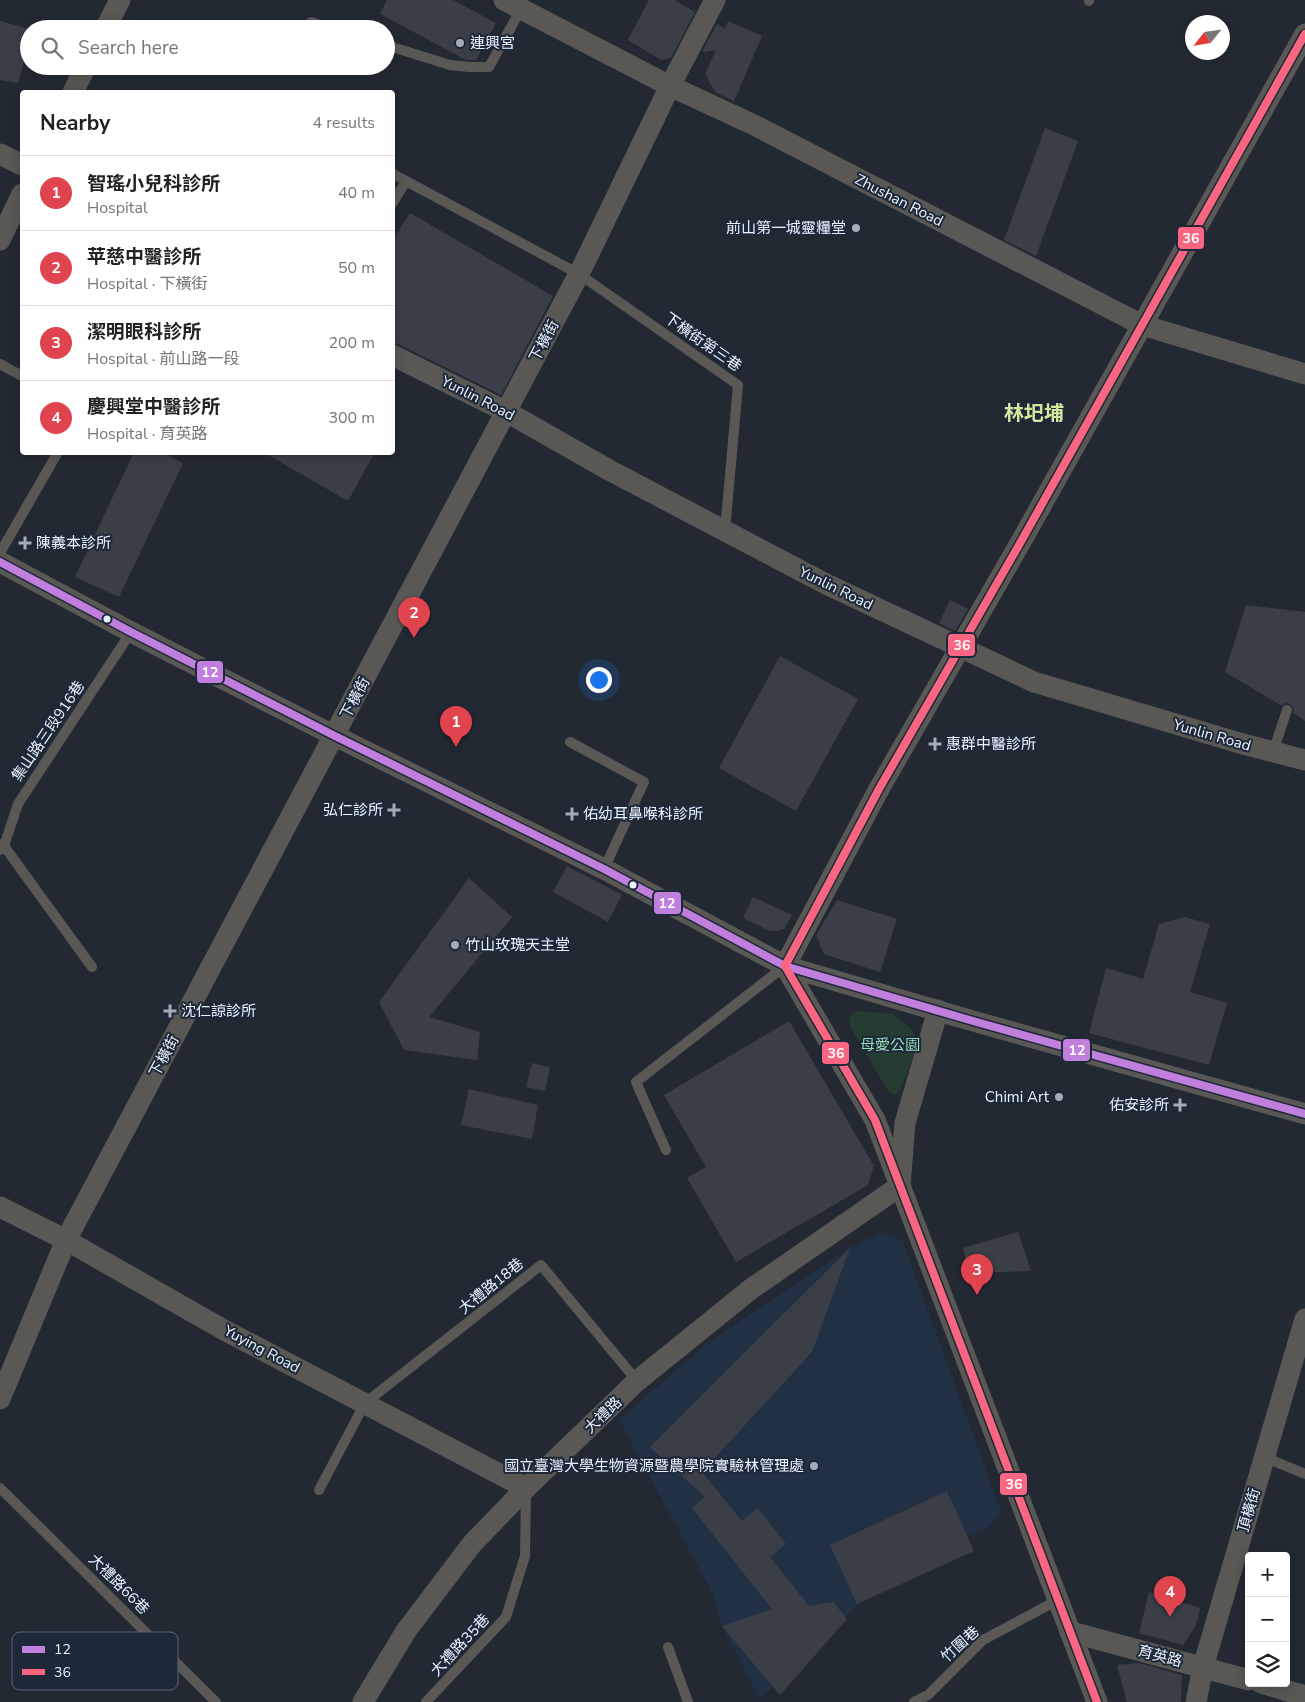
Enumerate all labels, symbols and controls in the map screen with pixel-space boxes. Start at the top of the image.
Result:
north arrow [1185,15,1230,60]
search box [20,20,395,75]
place label: 連興宮 [470,33,515,53]
icon: search [38,34,66,62]
text: Search here [78,35,179,61]
marker: 連興宮 [454,37,466,49]
text: Nearby [40,109,110,137]
text: 4 results [313,112,375,134]
street label: Zhushan Road [851,169,947,231]
text: 智瑤小兒科診所 [87,171,220,197]
text: 1 [51,182,61,204]
text: 40 m [338,182,375,204]
text: Hospital [87,197,148,219]
place label: 前山第一城靈糧堂 [726,218,846,238]
marker: 前山第一城靈糧堂 [850,222,862,234]
line badge: 36 [1177,226,1205,250]
text: 36 [1183,229,1199,248]
text: 苹慈中醫診所 [87,244,201,270]
text: 2 [51,257,61,279]
text: 50 m [338,257,375,279]
text: Hospital · 下橫街 [87,273,208,295]
street label: 下橫街第三巷 [660,308,746,376]
street label: 下橫街 [525,316,563,366]
text: 潔明眼科診所 [87,319,201,345]
text: 3 [51,332,61,354]
text: 200 m [328,332,375,354]
text: Hospital · 前山路一段 [87,348,240,370]
street label: Yunlin Road [437,370,518,425]
text: 慶興堂中醫診所 [87,394,220,420]
district label: 林圯埔 [1004,400,1064,427]
text: 4 [51,407,61,429]
text: 300 m [328,407,375,429]
text: Hospital · 育英路 [87,423,208,445]
place label: 陳義本診所 [36,533,111,553]
marker: 陳義本診所 [18,536,32,550]
street label: Yunlin Road [795,561,876,615]
pin: 2 [398,597,430,638]
unlabelled marker [102,614,112,624]
line badge: 36 [947,633,976,657]
text: 36 [954,636,970,655]
line badge: 12 [196,660,224,684]
text: 12 [202,663,218,682]
your location [586,667,612,693]
street label: 下橫街 [336,673,374,723]
street label: 集山路三段916巷 [7,677,89,785]
pin: 1 [440,706,472,747]
street label: Yunlin Road [1170,714,1253,756]
place label: 惠群中醫診所 [946,734,1036,754]
marker: 惠群中醫診所 [928,737,942,751]
place label: 弘仁診所 [323,800,383,820]
marker: 弘仁診所 [387,803,401,817]
place label: 佑幼耳鼻喉科診所 [583,804,703,824]
marker: 佑幼耳鼻喉科診所 [565,807,579,821]
unlabelled marker [628,880,638,890]
line badge: 12 [653,891,682,915]
text: 12 [659,894,675,913]
place label: 竹山玫瑰天主堂 [465,935,570,955]
marker: 竹山玫瑰天主堂 [449,939,461,951]
place label: 沈仁諒診所 [181,1001,256,1021]
marker: 沈仁諒診所 [163,1004,177,1018]
street label: 下橫街 [145,1031,183,1081]
park label: 母愛公園 [860,1035,920,1055]
line badge: 12 [1062,1038,1091,1062]
line badge: 36 [821,1041,850,1065]
text: 12 [1069,1041,1085,1060]
text: 36 [828,1044,844,1063]
place label: Chimi Art [985,1087,1050,1107]
marker: Chimi Art [1053,1091,1065,1103]
place label: 佑安診所 [1109,1095,1169,1115]
marker: 佑安診所 [1173,1098,1187,1112]
street label: 大禮路18巷 [454,1254,528,1318]
pin: 3 [961,1254,993,1295]
street label: Yuying Road [220,1320,304,1377]
street label: 大禮路 [580,1392,626,1438]
place label: 國立臺灣大學生物資源暨農學院實驗林管理處 [504,1456,804,1476]
marker: 國立臺灣大學生物資源暨農學院實驗林管理處 [808,1460,820,1472]
line badge: 36 [999,1472,1028,1496]
text: 36 [1006,1475,1022,1494]
street label: 頂橫街 [1233,1486,1265,1534]
street label: 大禮路66巷 [84,1549,154,1619]
map controls [1245,1552,1290,1687]
button: + [1245,1552,1290,1597]
pin: 4 [1154,1576,1186,1617]
button: − [1245,1597,1290,1642]
street label: 大禮路35巷 [426,1610,494,1680]
street label: 竹圍巷 [937,1622,983,1666]
legend [12,1632,178,1690]
text: 12 [54,1640,71,1659]
street label: 育英路 [1136,1641,1184,1671]
button: layers [1245,1642,1290,1687]
text: 36 [54,1663,71,1682]

